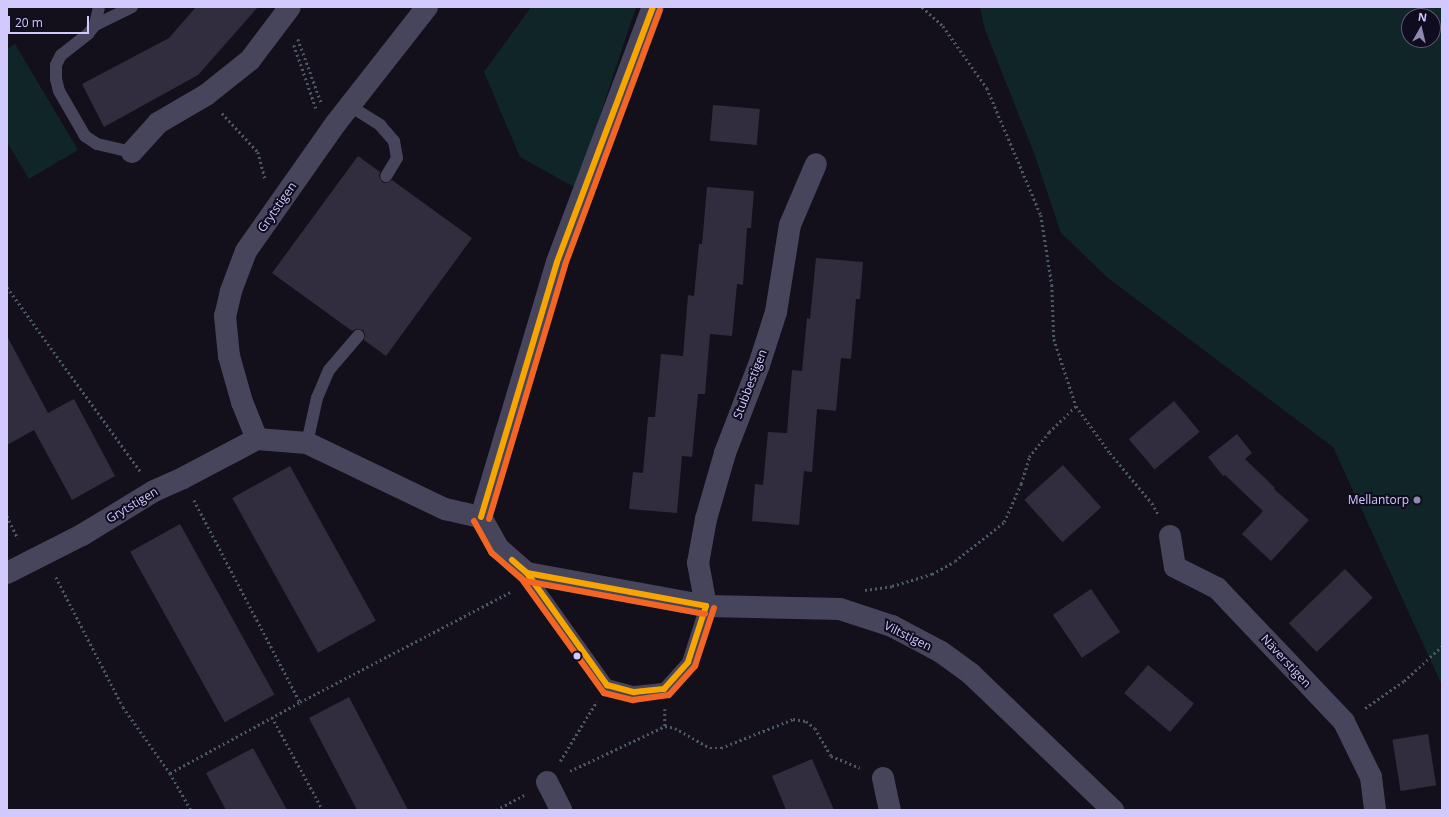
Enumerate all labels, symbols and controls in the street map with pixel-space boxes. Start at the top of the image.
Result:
scale bar [10,8,91,34]
north arrow [1401,8,1441,48]
text: N [1417,9,1428,25]
text: 20 m [15,14,43,31]
street label: Grytstigen [255,179,299,235]
street label: Stubbestigen [730,347,770,421]
street label: Grytstigen [104,484,160,526]
place label: Mellantorp [1348,493,1409,507]
marker: Mellantorp [1412,495,1422,505]
street label: Viltstigen [882,618,934,654]
street label: Näverstigen [1258,632,1314,690]
unlabelled marker [572,651,582,661]

